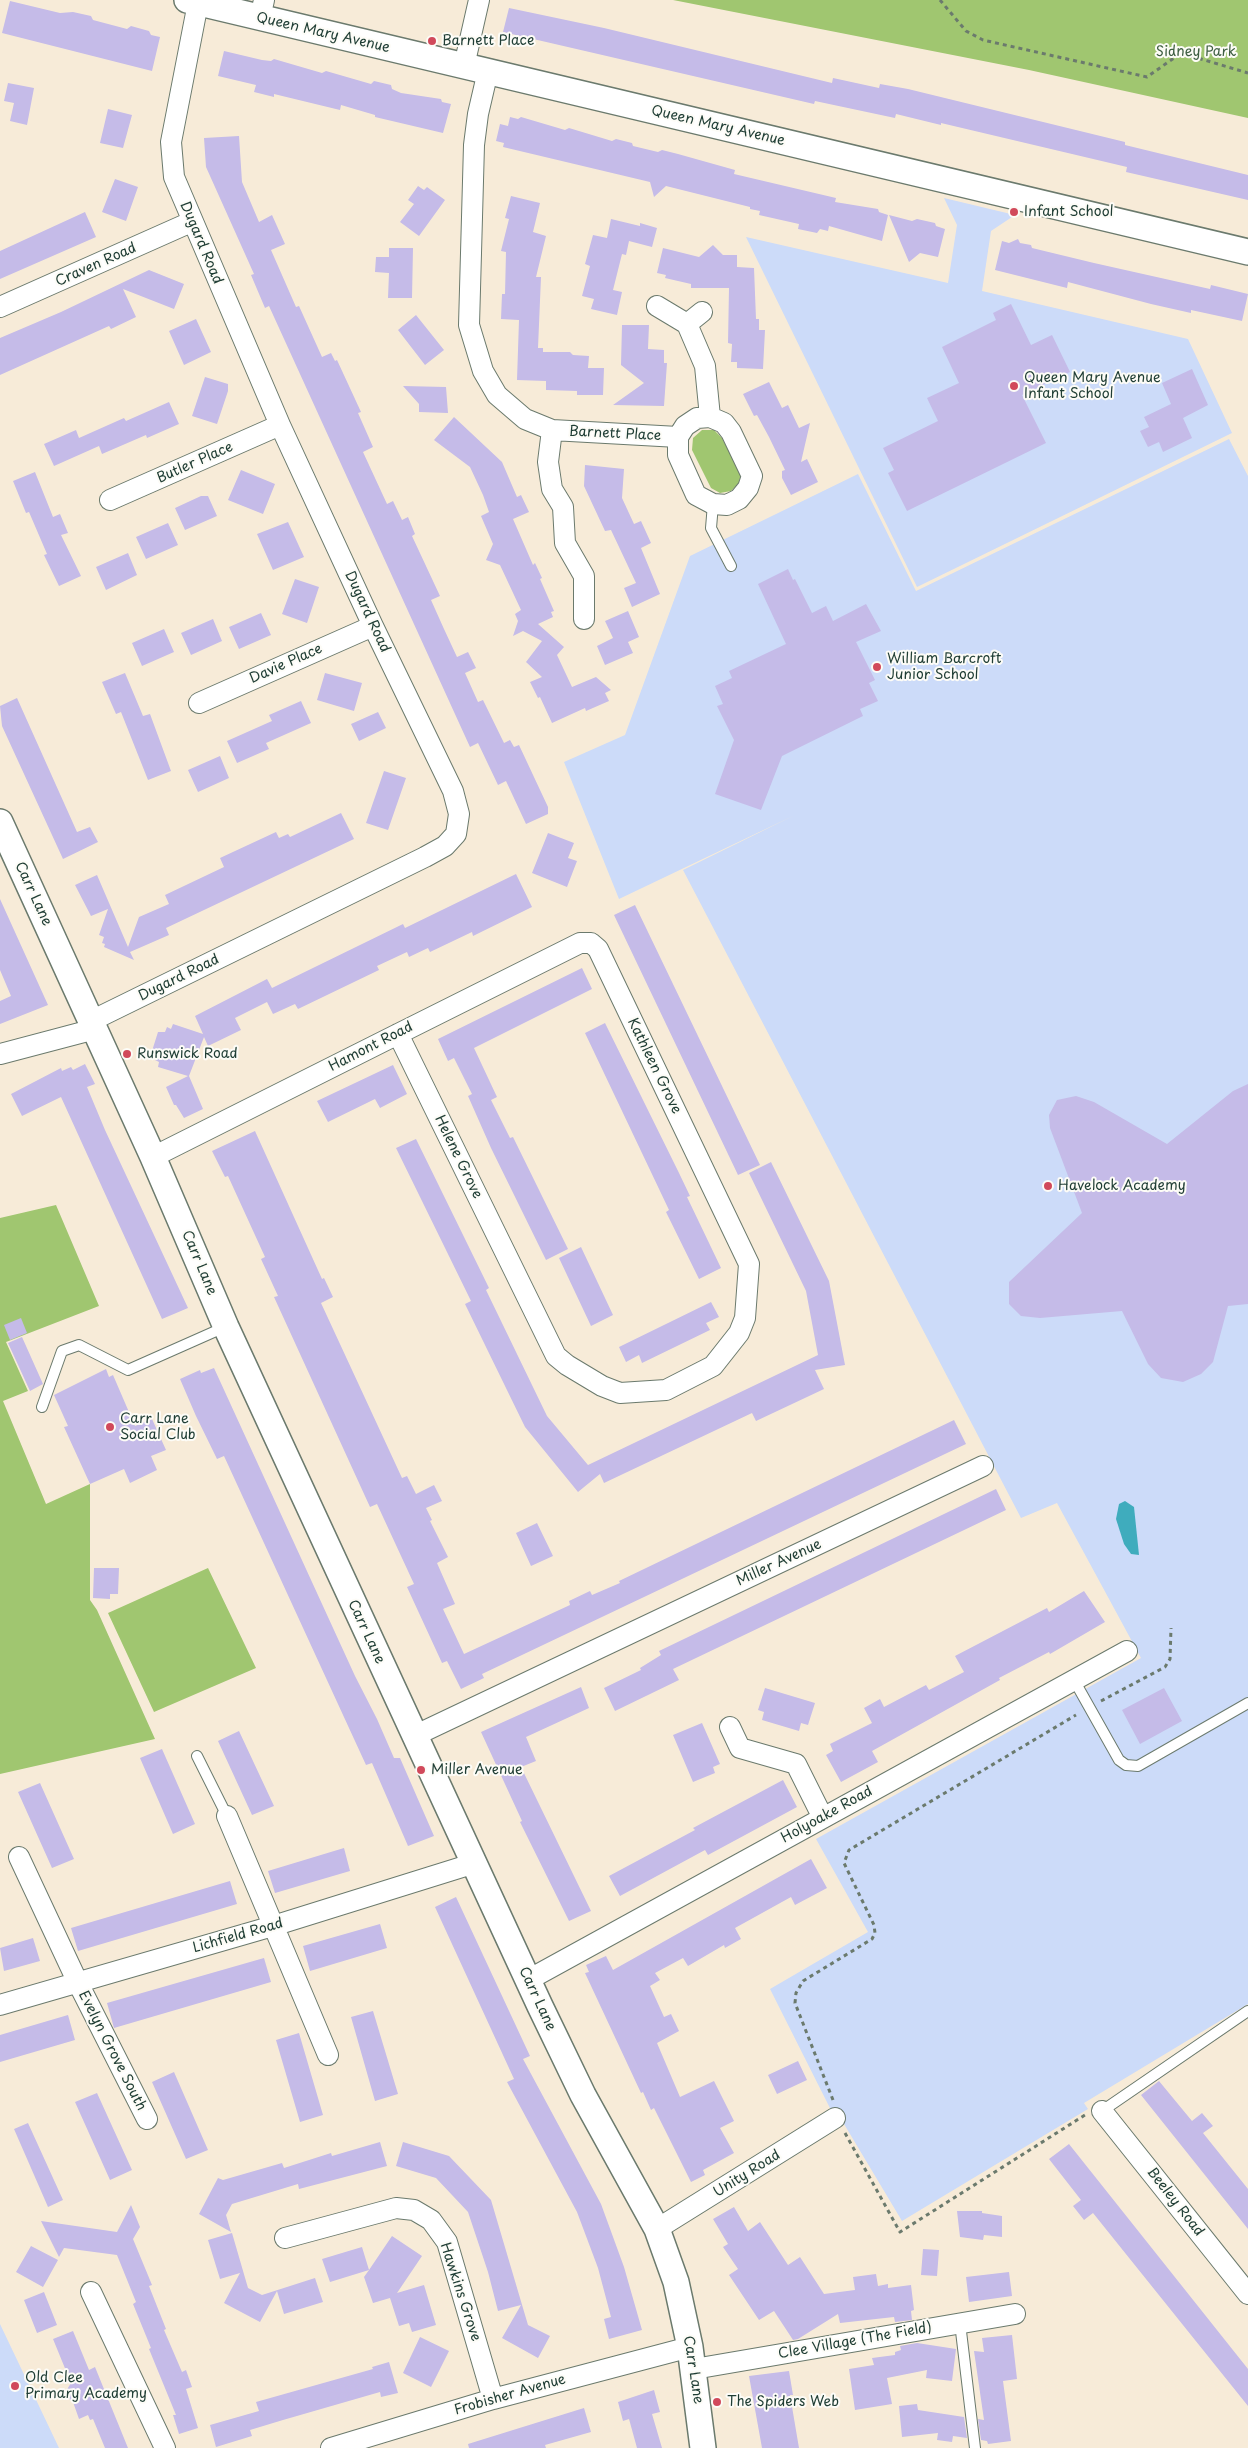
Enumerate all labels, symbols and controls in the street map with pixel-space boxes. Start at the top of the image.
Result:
street label: Queen Mary Avenue [255,9,391,57]
place label: Barnett Place [442,33,534,49]
marker: Barnett Place [426,35,438,47]
park label: Sidney Park [1156,44,1236,60]
street label: Queen Mary Avenue [650,102,786,150]
street label: Dugard Road [176,199,226,287]
place label: Infant School [1024,204,1114,220]
marker: Infant School [1008,206,1020,218]
street label: Craven Road [53,240,139,290]
place label: Queen Mary Avenue Infant School [1024,370,1161,402]
marker: Queen Mary Avenue Infant School [1008,380,1020,392]
street label: Barnett Place [568,423,662,445]
street label: Butler Place [154,439,236,487]
street label: Dugard Road [341,569,393,655]
street label: Davie Place [247,640,325,688]
place label: William Barcroft Junior School [887,651,1001,684]
marker: William Barcroft Junior School [871,661,883,673]
street label: Carr Lane [11,859,55,929]
street label: Dugard Road [136,951,222,1005]
street label: Kathleen Grove [624,1015,684,1117]
street label: Hamont Road [326,1019,416,1075]
place label: Runswick Road [137,1046,238,1062]
marker: Runswick Road [121,1048,133,1060]
street label: Helene Grove [431,1113,485,1201]
place label: Havelock Academy [1058,1178,1186,1194]
marker: Havelock Academy [1042,1180,1054,1192]
street label: Carr Lane [178,1228,220,1298]
place label: Carr Lane Social Club [120,1411,196,1444]
marker: Carr Lane Social Club [104,1421,116,1433]
street label: Miller Avenue [734,1536,824,1590]
street label: Carr Lane [344,1597,388,1667]
place label: Miller Avenue [431,1762,523,1778]
marker: Miller Avenue [415,1764,427,1776]
street label: Holyoake Road [778,1783,876,1847]
street label: Lichfield Road [191,1915,285,1957]
street label: Carr Lane [515,1964,559,2034]
street label: Evelyn Grove South [75,1988,149,2114]
street label: Unity Road [710,2147,784,2201]
street label: Beeley Road [1143,2164,1207,2240]
street label: Hawkins Grove [436,2241,484,2343]
street label: Clee Village (The Field) [777,2319,933,2363]
street label: Carr Lane [679,2335,707,2405]
place label: Old Clee Primary Academy [25,2370,147,2402]
street label: Frobisher Avenue [452,2371,568,2419]
marker: Old Clee Primary Academy [9,2380,21,2392]
place label: The Spiders Web [727,2394,839,2410]
marker: The Spiders Web [711,2396,723,2408]

